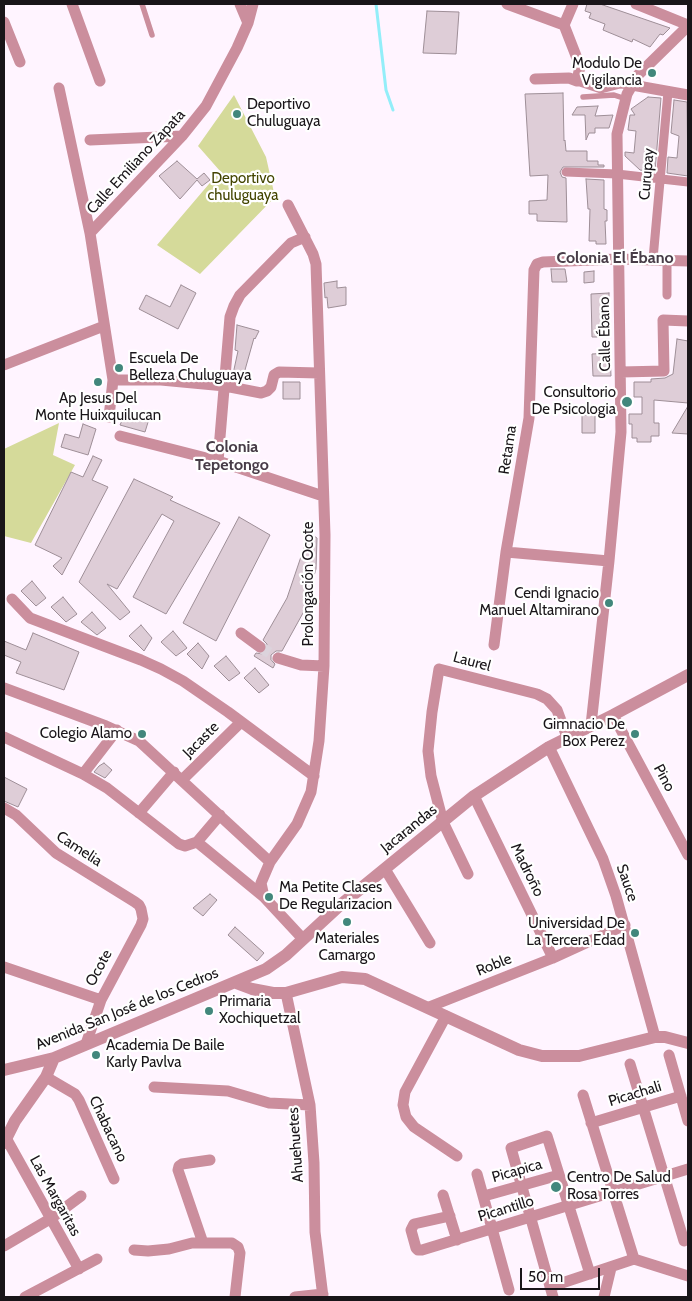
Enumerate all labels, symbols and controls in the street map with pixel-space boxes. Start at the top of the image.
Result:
place label: Modulo De Vigilancia [572,55,642,90]
marker: Modulo De Vigilancia [646,67,658,79]
place label: Deportivo Chuluguaya [247,96,321,131]
street label: Calle Emiliano Zapata [83,106,189,218]
marker: Deportivo Chuluguaya [231,108,243,120]
street label: Curupay [636,147,658,201]
park label: Deportivo chuluguaya [207,170,279,205]
district label: Colonia El Ébano [556,248,674,268]
street label: Calle Ébano [595,296,615,372]
place label: Escuela De Belleza Chuluguaya [129,350,252,385]
marker: Escuela De Belleza Chuluguaya [113,362,125,374]
marker: Ap Jesus Del Monte Huixquilucan [92,376,104,388]
place label: Consultorio De Psicologia [531,384,616,419]
place label: Ap Jesus Del Monte Huixquilucan [35,390,161,425]
marker: Consultorio De Psicologia [620,395,634,409]
street label: Retama [495,424,521,476]
district label: Colonia Tepetongo [195,437,269,475]
street label: Prolongación Ocote [300,521,318,647]
place label: Cendi Ignacio Manuel Altamirano [479,585,599,620]
marker: Cendi Ignacio Manuel Altamirano [603,597,615,609]
street label: Laurel [451,648,493,676]
place label: Gimnacio De Box Perez [543,716,625,751]
street label: Jacaste [179,718,223,762]
place label: Colegio Alamo [40,725,132,743]
marker: Colegio Alamo [136,728,148,740]
marker: Gimnacio De Box Perez [629,728,641,740]
street label: Pino [649,761,679,795]
street label: Jacarandas [377,801,441,857]
street label: Camelia [53,828,105,870]
street label: Madroño [506,840,548,900]
street label: Sauce [612,862,642,904]
place label: Ma Petite Clases De Regularizacion [279,879,392,914]
marker: Ma Petite Clases De Regularizacion [263,891,275,903]
place label: Universidad De La Tercera Edad [526,915,625,950]
marker: Materiales Camargo [341,916,353,928]
marker: Universidad De La Tercera Edad [629,927,641,939]
place label: Materiales Camargo [315,930,379,965]
street label: Ocote [82,947,116,989]
street label: Roble [474,950,514,980]
street label: Avenida San José de los Cedros [33,964,221,1054]
place label: Primaria Xochiquetzal [219,993,301,1028]
marker: Primaria Xochiquetzal [203,1005,215,1017]
place label: Academia De Baile Karly Pavlva [106,1037,224,1072]
marker: Academia De Baile Karly Pavlva [90,1049,102,1061]
street label: Picachali [606,1077,664,1111]
street label: Chabacano [85,1093,131,1165]
street label: Ahuehuetes [284,1107,308,1183]
street label: Las Margaritas [25,1153,85,1239]
street label: Picapica [490,1155,544,1187]
place label: Centro De Salud Rosa Torres [567,1169,671,1204]
marker: Centro De Salud Rosa Torres [549,1180,563,1194]
street label: Picantillo [476,1192,536,1226]
scale bar [522,1258,602,1290]
text: 50 m [528,1268,563,1286]

